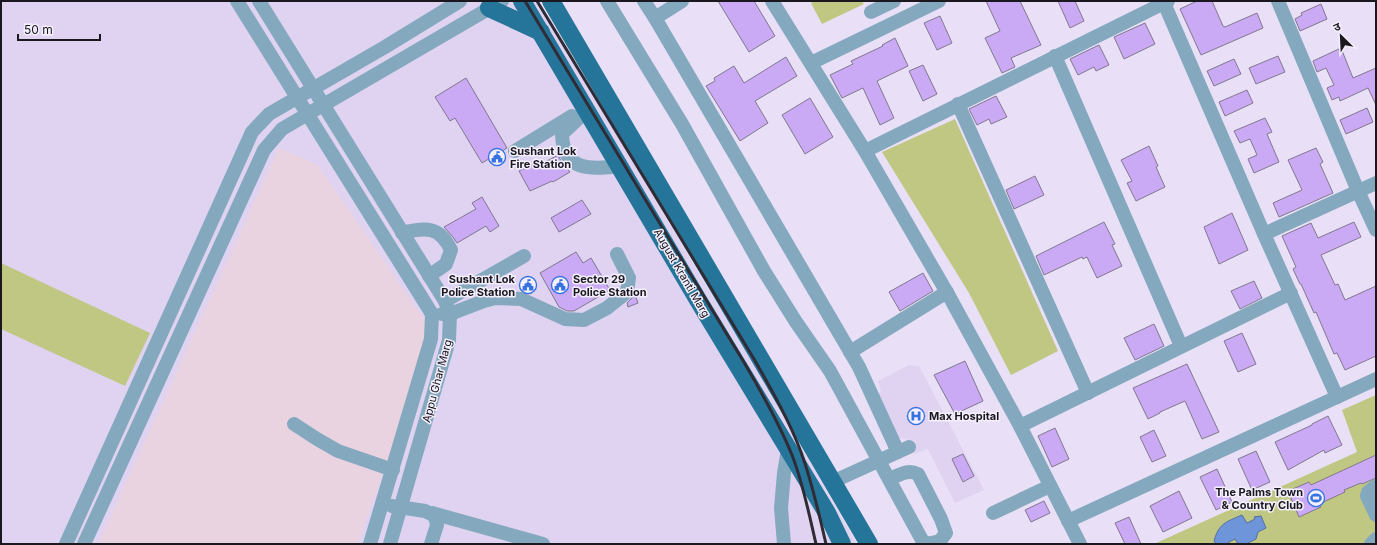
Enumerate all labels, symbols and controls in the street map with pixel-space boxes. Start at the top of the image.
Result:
scale bar [18,16,100,42]
north arrow [1321,16,1361,56]
text: उ [1331,19,1343,35]
text: 50 m [24,22,53,37]
place label: Sushant Lok Fire Station [510,144,577,171]
public building icon: Sushant Lok Fire Station [487,147,507,167]
street label: August Kranti Marg [651,226,713,320]
place label: Sushant Lok Police Station [441,272,516,299]
place label: Sector 29 Police Station [573,272,647,299]
public building icon: Sushant Lok Police Station [518,275,538,295]
public building icon: Sector 29 Police Station [550,275,570,295]
street label: Appu Ghar Marg [419,338,455,424]
hospital icon: Max Hospital [906,406,926,426]
place label: Max Hospital [929,409,999,423]
place label: The Palms Town & Country Club [1215,485,1303,512]
sports icon: The Palms Town & Country Club [1306,488,1326,508]

